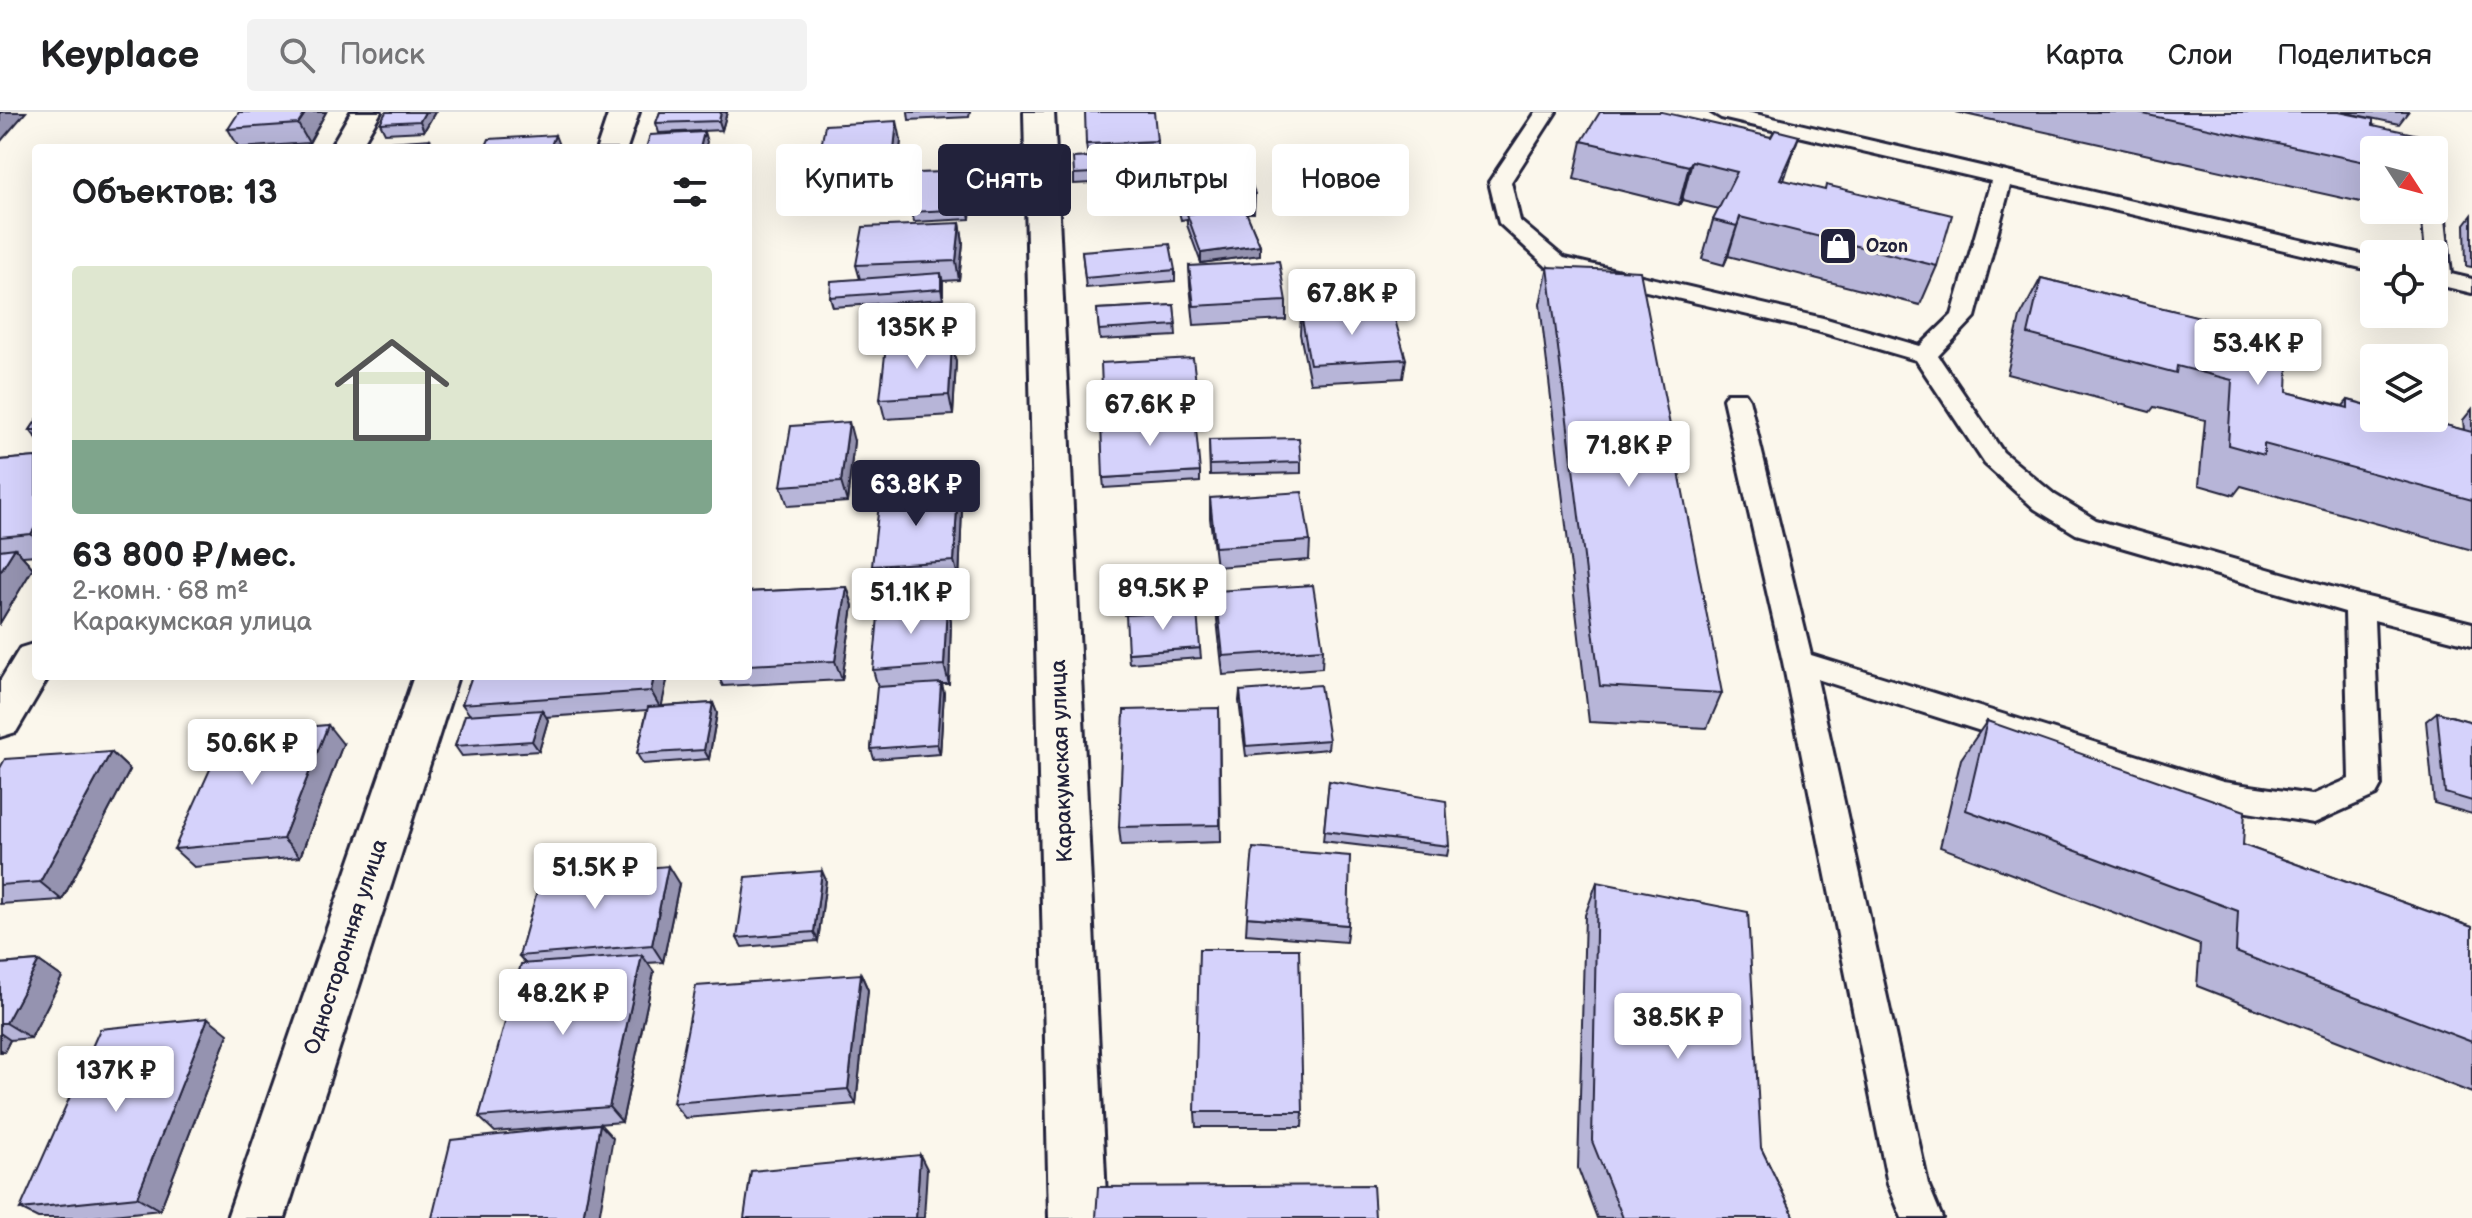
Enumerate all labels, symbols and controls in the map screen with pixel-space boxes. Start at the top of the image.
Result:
search box [247,19,807,91]
text: Keyplace [40,33,199,78]
icon: search [275,33,319,77]
text: Поиск [339,37,425,73]
text: Карта [2045,39,2124,72]
text: Слои [2168,39,2233,72]
text: Поделиться [2277,39,2432,72]
north arrow [2360,136,2448,224]
map controls [2360,136,2448,432]
chip: Купить [776,144,922,216]
chip: Снять [938,144,1071,216]
chip: Фильтры [1087,144,1256,216]
chip: Новое [1272,144,1409,216]
icon: filters [668,170,712,214]
text: Объектов: 13 [72,172,278,213]
shop icon: Ozon [1817,225,1859,267]
place label: Ozon [1866,236,1908,257]
button: locate [2360,240,2448,328]
pin: 67.8K ₽ [1278,269,1426,337]
text: 67.8K ₽ [1306,279,1398,310]
pin: 135K ₽ [852,303,982,371]
text: 135K ₽ [877,313,957,344]
icon: home [320,318,464,462]
pin: 53.4K ₽ [2184,319,2332,387]
text: 53.4K ₽ [2212,329,2304,360]
button: layers [2360,344,2448,432]
pin: 67.6K ₽ [1076,380,1224,448]
text: 67.6K ₽ [1104,390,1196,421]
pin: 71.8K ₽ [1555,421,1703,489]
text: 71.8K ₽ [1586,431,1672,462]
pin: 63.8K ₽ [842,460,990,528]
text: 63.8K ₽ [870,470,962,501]
text: 63 800 ₽/мес. [72,535,296,576]
pin: 89.5K ₽ [1089,564,1237,632]
pin: 51.1K ₽ [837,568,985,636]
text: 89.5K ₽ [1117,574,1209,605]
text: 2-комн. · 68 m² [72,576,249,607]
text: 51.1K ₽ [870,578,952,609]
text: Каракумская улица [72,607,312,638]
street label: Каракумская улица [1045,659,1079,863]
pin: 50.6K ₽ [178,719,326,787]
text: 50.6K ₽ [206,729,298,760]
street label: Односторонняя улица [298,836,394,1058]
pin: 51.5K ₽ [521,843,669,911]
text: 51.5K ₽ [552,853,638,884]
pin: 48.2K ₽ [489,969,637,1037]
text: 48.2K ₽ [517,979,609,1010]
pin: 38.5K ₽ [1604,993,1752,1061]
text: 38.5K ₽ [1632,1003,1724,1034]
pin: 137K ₽ [51,1046,181,1114]
text: 137K ₽ [76,1056,156,1087]

